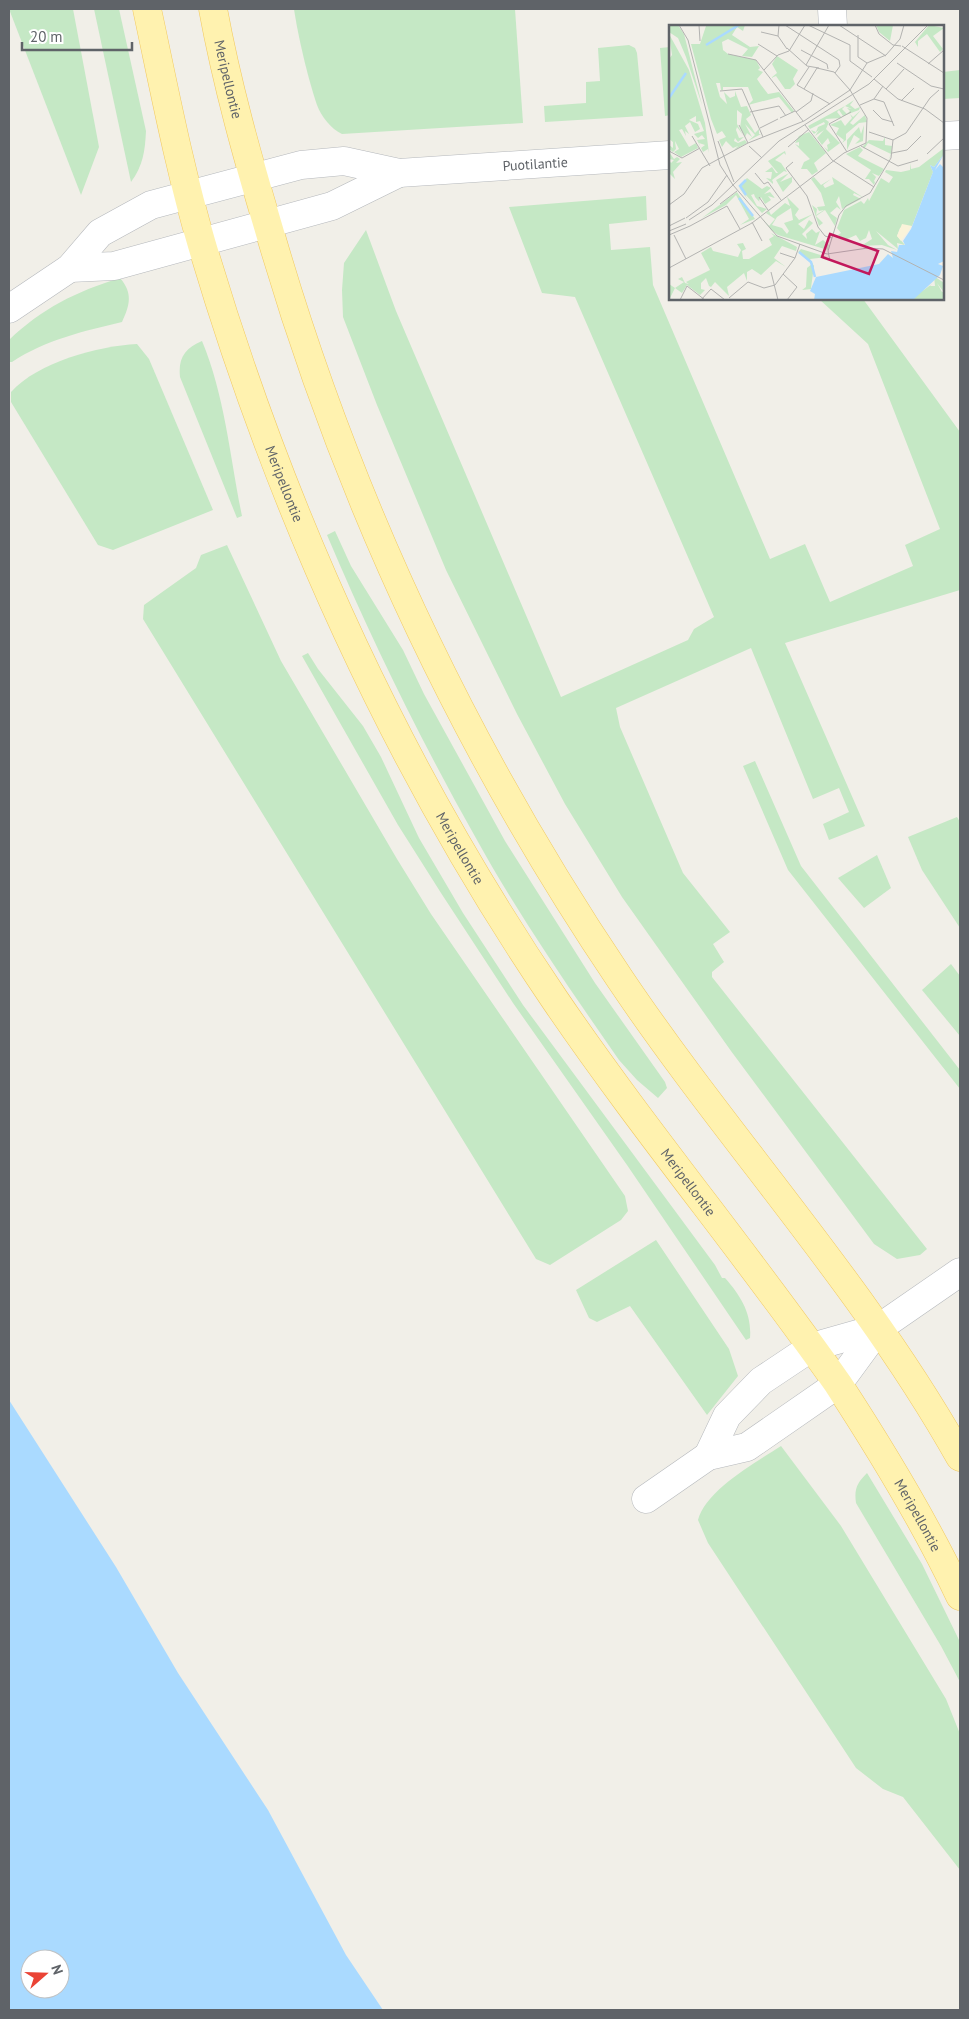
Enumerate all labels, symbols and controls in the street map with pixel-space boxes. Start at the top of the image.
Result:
scale bar [22,20,132,52]
inset map [669,25,944,300]
text: 20 m [30,27,63,46]
street label: Meripellontie [210,38,246,121]
street label: Puotilantie [502,153,568,175]
street label: Meripellontie [261,443,307,525]
street label: Meripellontie [432,809,488,888]
street label: Meripellontie [657,1145,720,1220]
street label: Meripellontie [890,1476,945,1555]
north arrow [20,1949,70,1999]
text: N [47,1962,67,1977]

